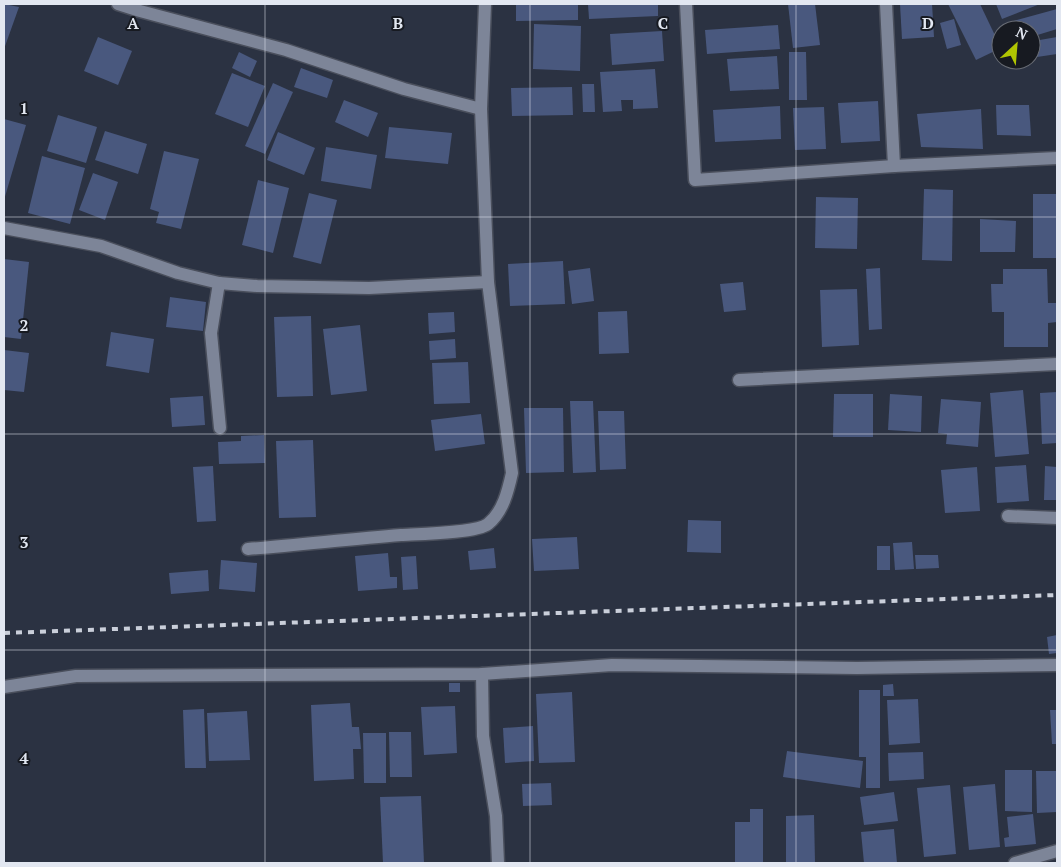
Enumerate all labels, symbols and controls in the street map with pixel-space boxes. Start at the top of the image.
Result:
text: A [127,12,139,34]
text: B [393,12,403,34]
text: C [658,12,668,34]
text: D [922,12,934,34]
north arrow [991,20,1041,70]
text: N [1013,22,1031,44]
text: 1 [19,97,29,119]
text: 2 [19,314,29,336]
text: 3 [19,531,29,553]
text: 4 [19,747,29,769]

